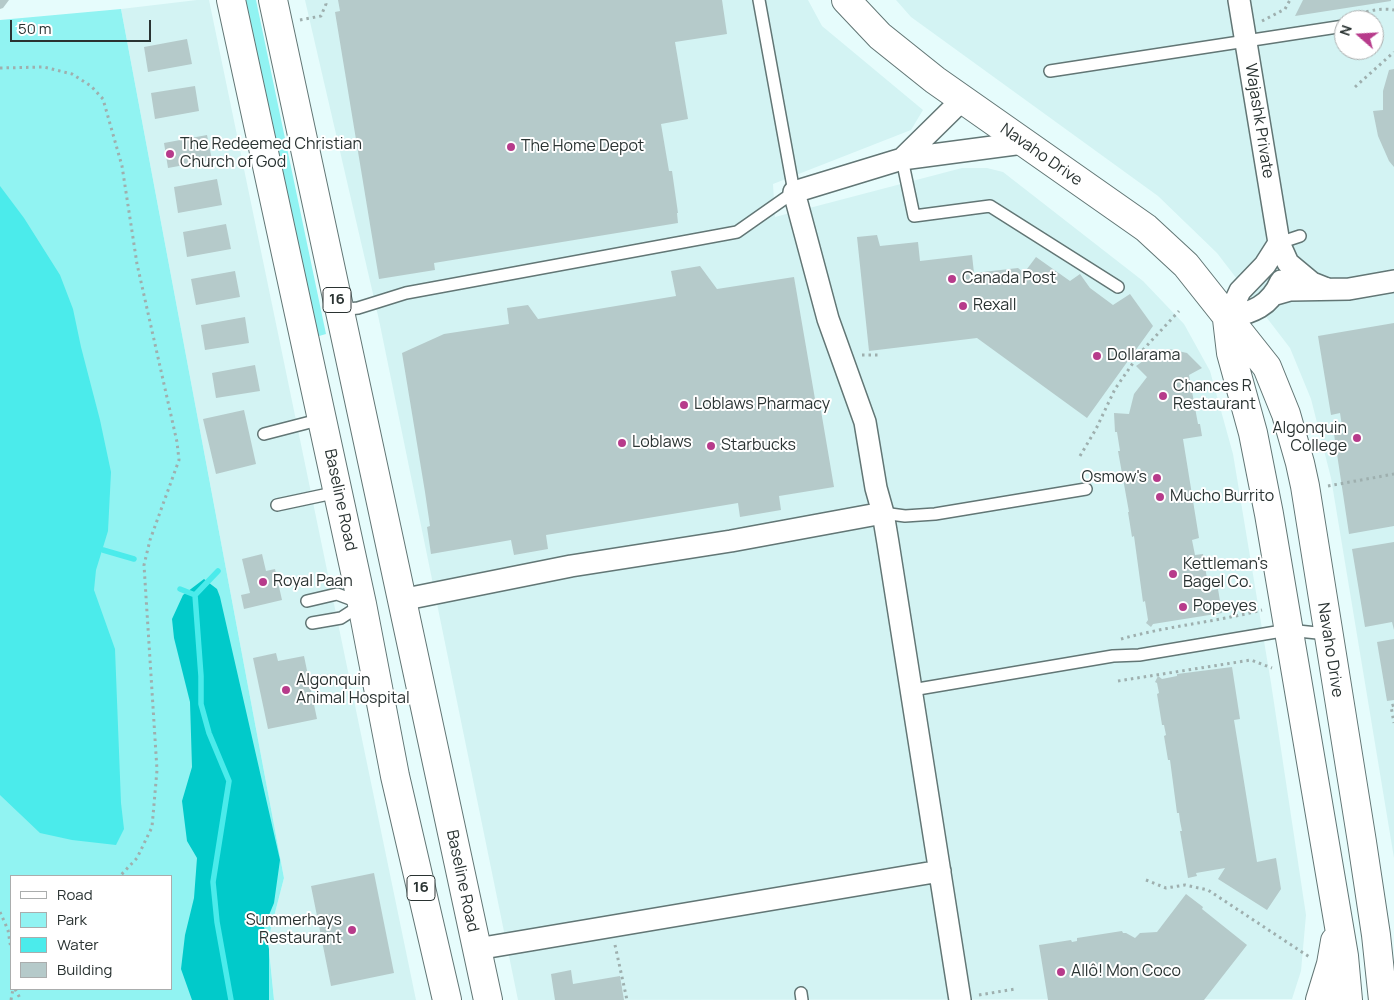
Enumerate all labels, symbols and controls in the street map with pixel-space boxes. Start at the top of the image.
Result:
scale bar [12,10,154,42]
north arrow [1334,10,1384,60]
text: 50 m [18,18,52,39]
text: N [1335,22,1356,38]
street label: Wajashk Private [1240,62,1278,180]
street label: Navaho Drive [996,120,1086,190]
place label: The Redeemed Christian Church of God [180,135,362,173]
place label: The Home Depot [521,137,644,157]
marker: The Home Depot [505,141,517,153]
marker: The Redeemed Christian Church of God [164,148,176,160]
place label: Canada Post [962,269,1056,289]
marker: Canada Post [946,273,958,285]
road number: 16 [323,288,351,312]
place label: Rexall [973,296,1017,316]
marker: Rexall [957,300,969,312]
place label: Dollarama [1107,346,1180,366]
marker: Dollarama [1091,350,1103,362]
place label: Chances R Restaurant [1173,377,1256,415]
marker: Chances R Restaurant [1157,390,1169,402]
place label: Loblaws Pharmacy [694,395,830,415]
marker: Loblaws Pharmacy [678,399,690,411]
place label: Algonquin College [1272,419,1347,457]
marker: Algonquin College [1351,432,1363,444]
place label: Loblaws [632,433,692,453]
place label: Starbucks [721,436,796,456]
marker: Loblaws [616,437,628,449]
marker: Starbucks [705,440,717,452]
street label: Baseline Road [320,447,360,553]
place label: Osmow's [1082,468,1147,488]
marker: Osmow's [1151,472,1163,484]
place label: Mucho Burrito [1170,487,1274,507]
marker: Mucho Burrito [1154,491,1166,503]
place label: Kettleman's Bagel Co. [1183,555,1268,593]
marker: Kettleman's Bagel Co. [1167,568,1179,580]
place label: Royal Paan [273,572,353,592]
marker: Royal Paan [257,576,269,588]
place label: Popeyes [1193,597,1257,617]
marker: Popeyes [1177,601,1189,613]
street label: Navaho Drive [1313,601,1347,699]
place label: Algonquin Animal Hospital [296,671,410,709]
marker: Algonquin Animal Hospital [280,684,292,696]
street label: Baseline Road [442,828,482,934]
legend [10,875,172,990]
road number: 16 [407,876,435,900]
text: Road [57,884,93,905]
text: Park [57,909,87,930]
place label: Summerhays Restaurant [246,911,342,949]
marker: Summerhays Restaurant [346,924,358,936]
text: Water [57,934,99,955]
text: Building [57,959,112,980]
place label: Allô! Mon Coco [1071,962,1181,982]
marker: Allô! Mon Coco [1055,966,1067,978]

